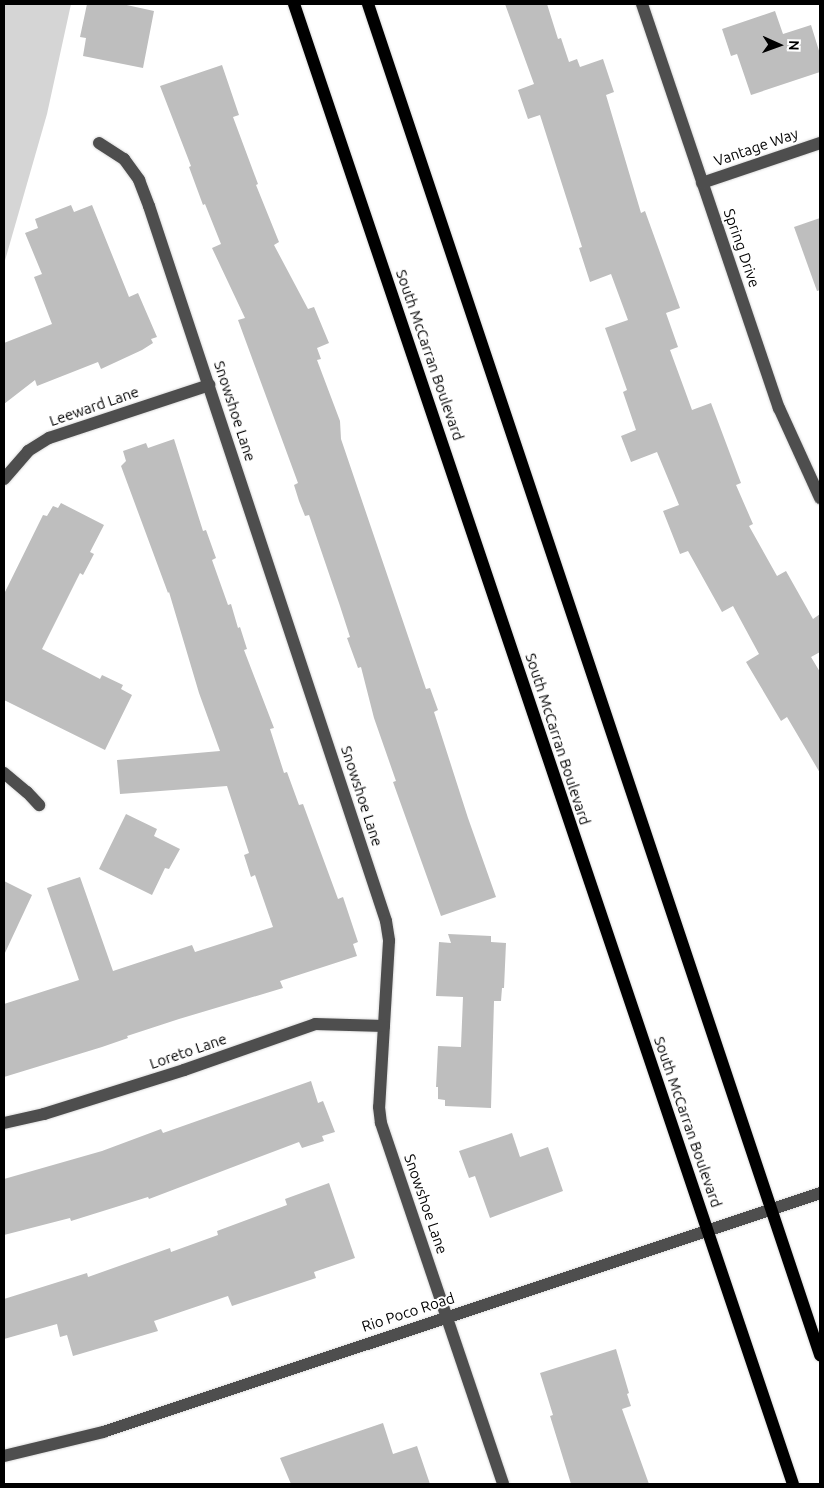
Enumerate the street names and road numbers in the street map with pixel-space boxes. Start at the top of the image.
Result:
street label: Vantage Way [711,124,801,170]
street label: Spring Drive [720,206,764,290]
street label: South McCarran Boulevard [392,267,468,443]
street label: Snowshoe Lane [210,358,260,464]
street label: Leeward Lane [47,382,141,430]
street label: South McCarran Boulevard [522,651,594,827]
street label: Snowshoe Lane [337,743,387,849]
street label: Loreto Lane [147,1029,229,1073]
street label: South McCarran Boulevard [650,1034,726,1210]
street label: Snowshoe Lane [400,1152,452,1256]
street label: Rio Poco Road [359,1289,457,1335]

